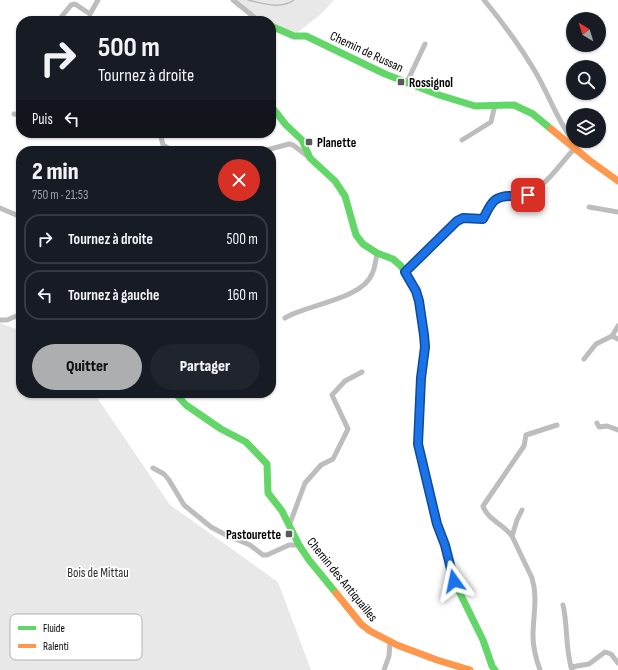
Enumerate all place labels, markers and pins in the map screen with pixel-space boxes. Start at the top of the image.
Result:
place label: Rossignol [409,75,453,91]
marker: Rossignol [396,77,406,87]
place label: Planette [317,135,357,151]
marker: Planette [304,137,314,147]
pin [511,178,545,212]
place label: Pastourette [226,527,281,543]
marker: Pastourette [284,529,294,539]

